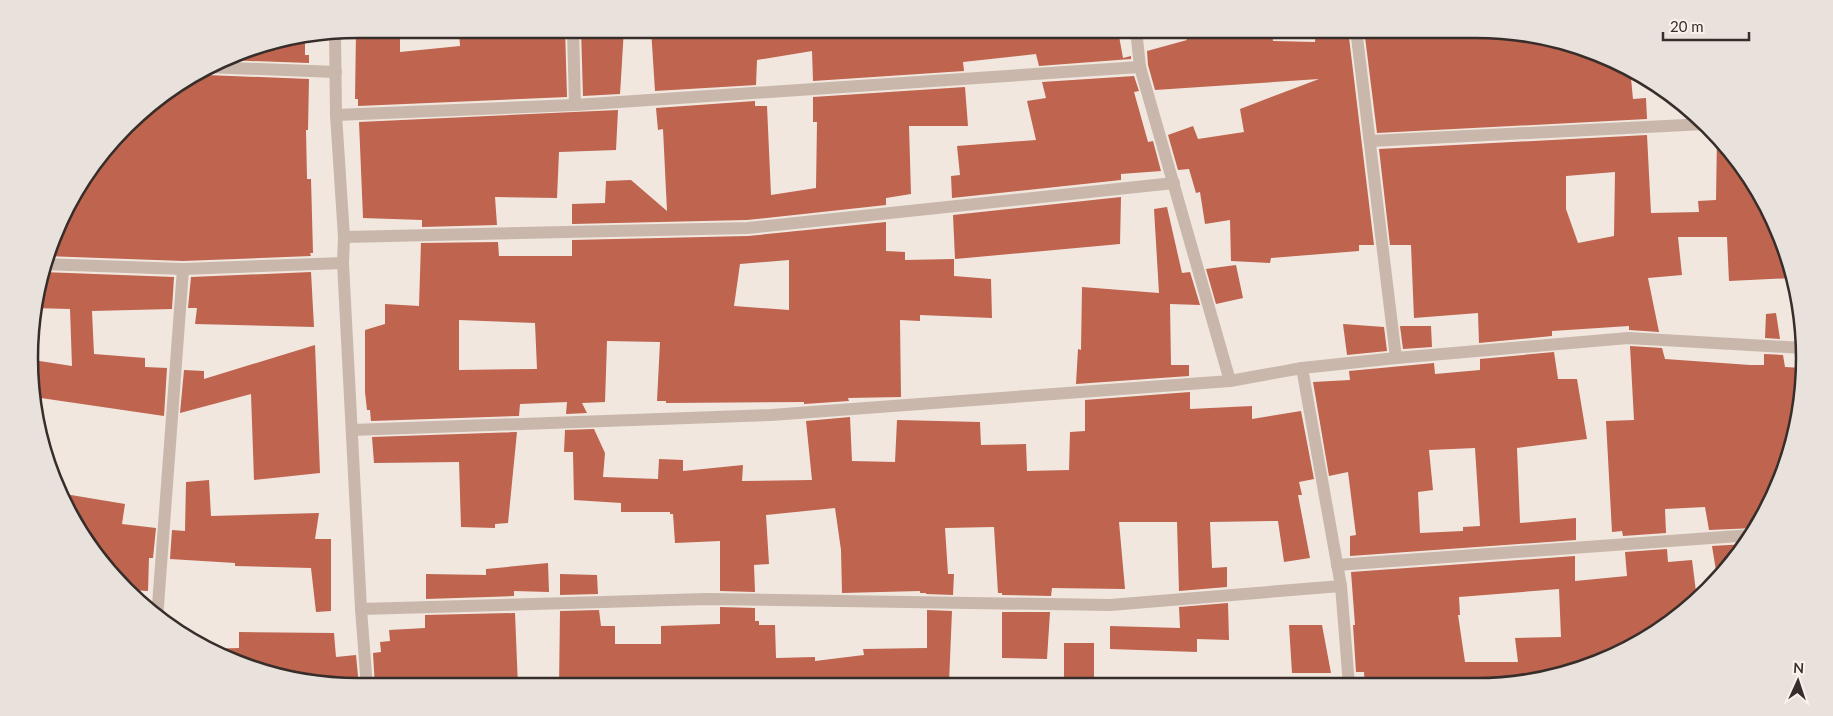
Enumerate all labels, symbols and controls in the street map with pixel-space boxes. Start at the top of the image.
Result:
scale bar [1663,10,1749,42]
text: 20 m [1670,17,1704,35]
north arrow [1773,656,1823,706]
text: N [1793,659,1805,676]

